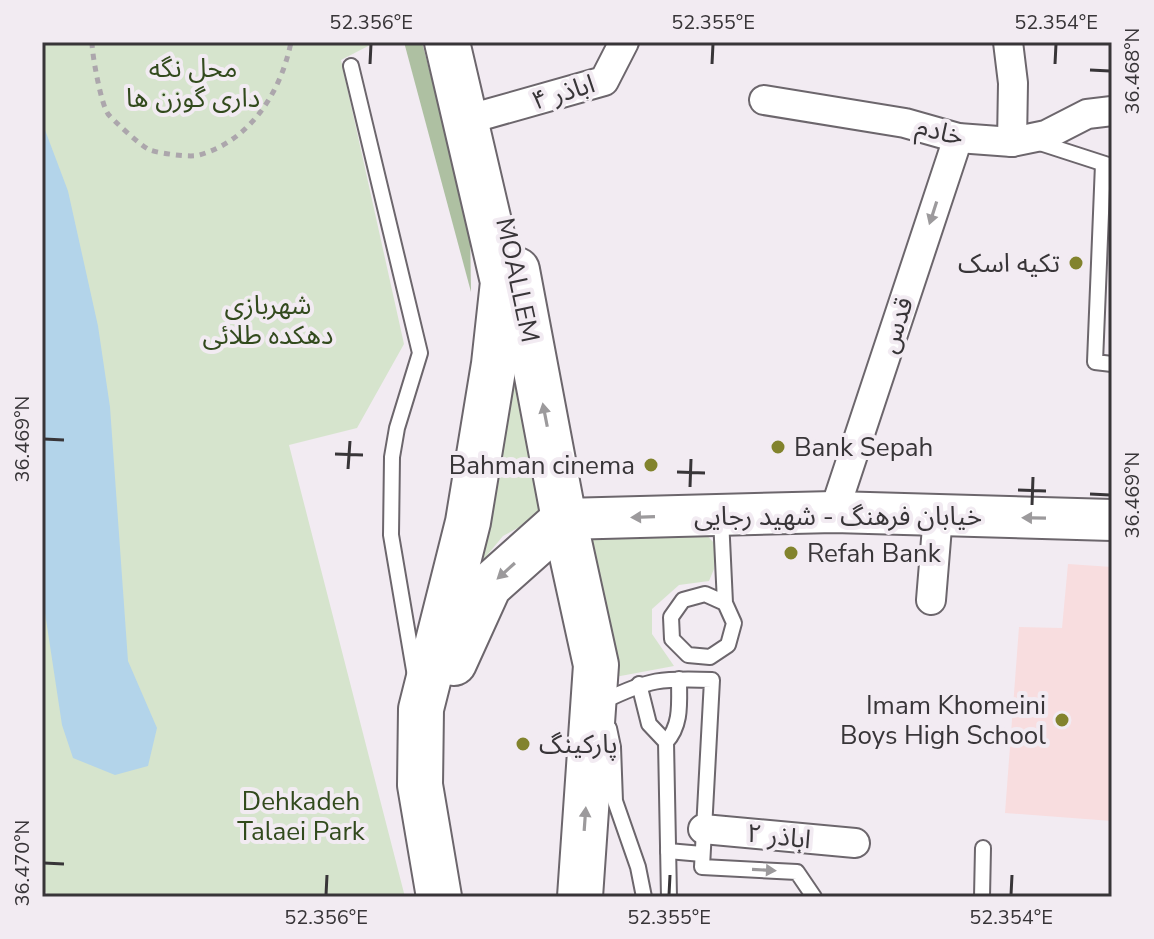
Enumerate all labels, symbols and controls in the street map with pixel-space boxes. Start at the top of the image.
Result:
text: 52.356°E [329,9,413,36]
text: 52.355°E [671,9,755,36]
text: 52.354°E [1014,9,1098,36]
text: 36.468°N [1119,28,1146,114]
park label: محل نگه داری گوزن ها [126,51,260,116]
street label: اباذر ۴ [527,66,599,119]
street label: خادم [912,109,967,156]
one-way arrow [927,201,939,225]
street label: MOALLEM [487,215,548,346]
place label: تکیه اسک [958,246,1060,281]
marker: تکیه اسک [1067,254,1085,272]
park label: شهربازی دهکده طلائی [203,288,333,353]
street label: قدس [871,293,922,358]
text: 36.469°N [9,396,36,482]
one-way arrow [538,402,550,427]
place label: Bank Sepah [794,430,933,465]
marker: Bank Sepah [769,438,787,456]
place label: Bahman cinema [449,448,635,483]
text: 36.469°N [1119,452,1146,538]
marker: Bahman cinema [642,456,660,474]
street label: خیابان فرهنگ - شهید رجایی [694,499,982,534]
one-way arrow [630,511,655,523]
one-way arrow [1021,511,1046,524]
place label: Refah Bank [807,536,942,571]
marker: Refah Bank [782,544,800,562]
one-way arrow [497,561,516,579]
place label: Imam Khomeini Boys High School [840,688,1046,753]
marker: Imam Khomeini Boys High School [1053,711,1071,729]
place label: پارکینگ [539,727,618,762]
marker: پارکینگ [514,735,532,753]
park label: Dehkadeh Talaei Park [237,784,366,849]
one-way arrow [579,806,592,831]
street label: اباذر ۲ [745,816,813,857]
text: 36.470°N [9,820,36,906]
one-way arrow [752,864,778,877]
text: 52.356°E [284,904,368,931]
text: 52.355°E [627,904,711,931]
text: 52.354°E [969,904,1053,931]

